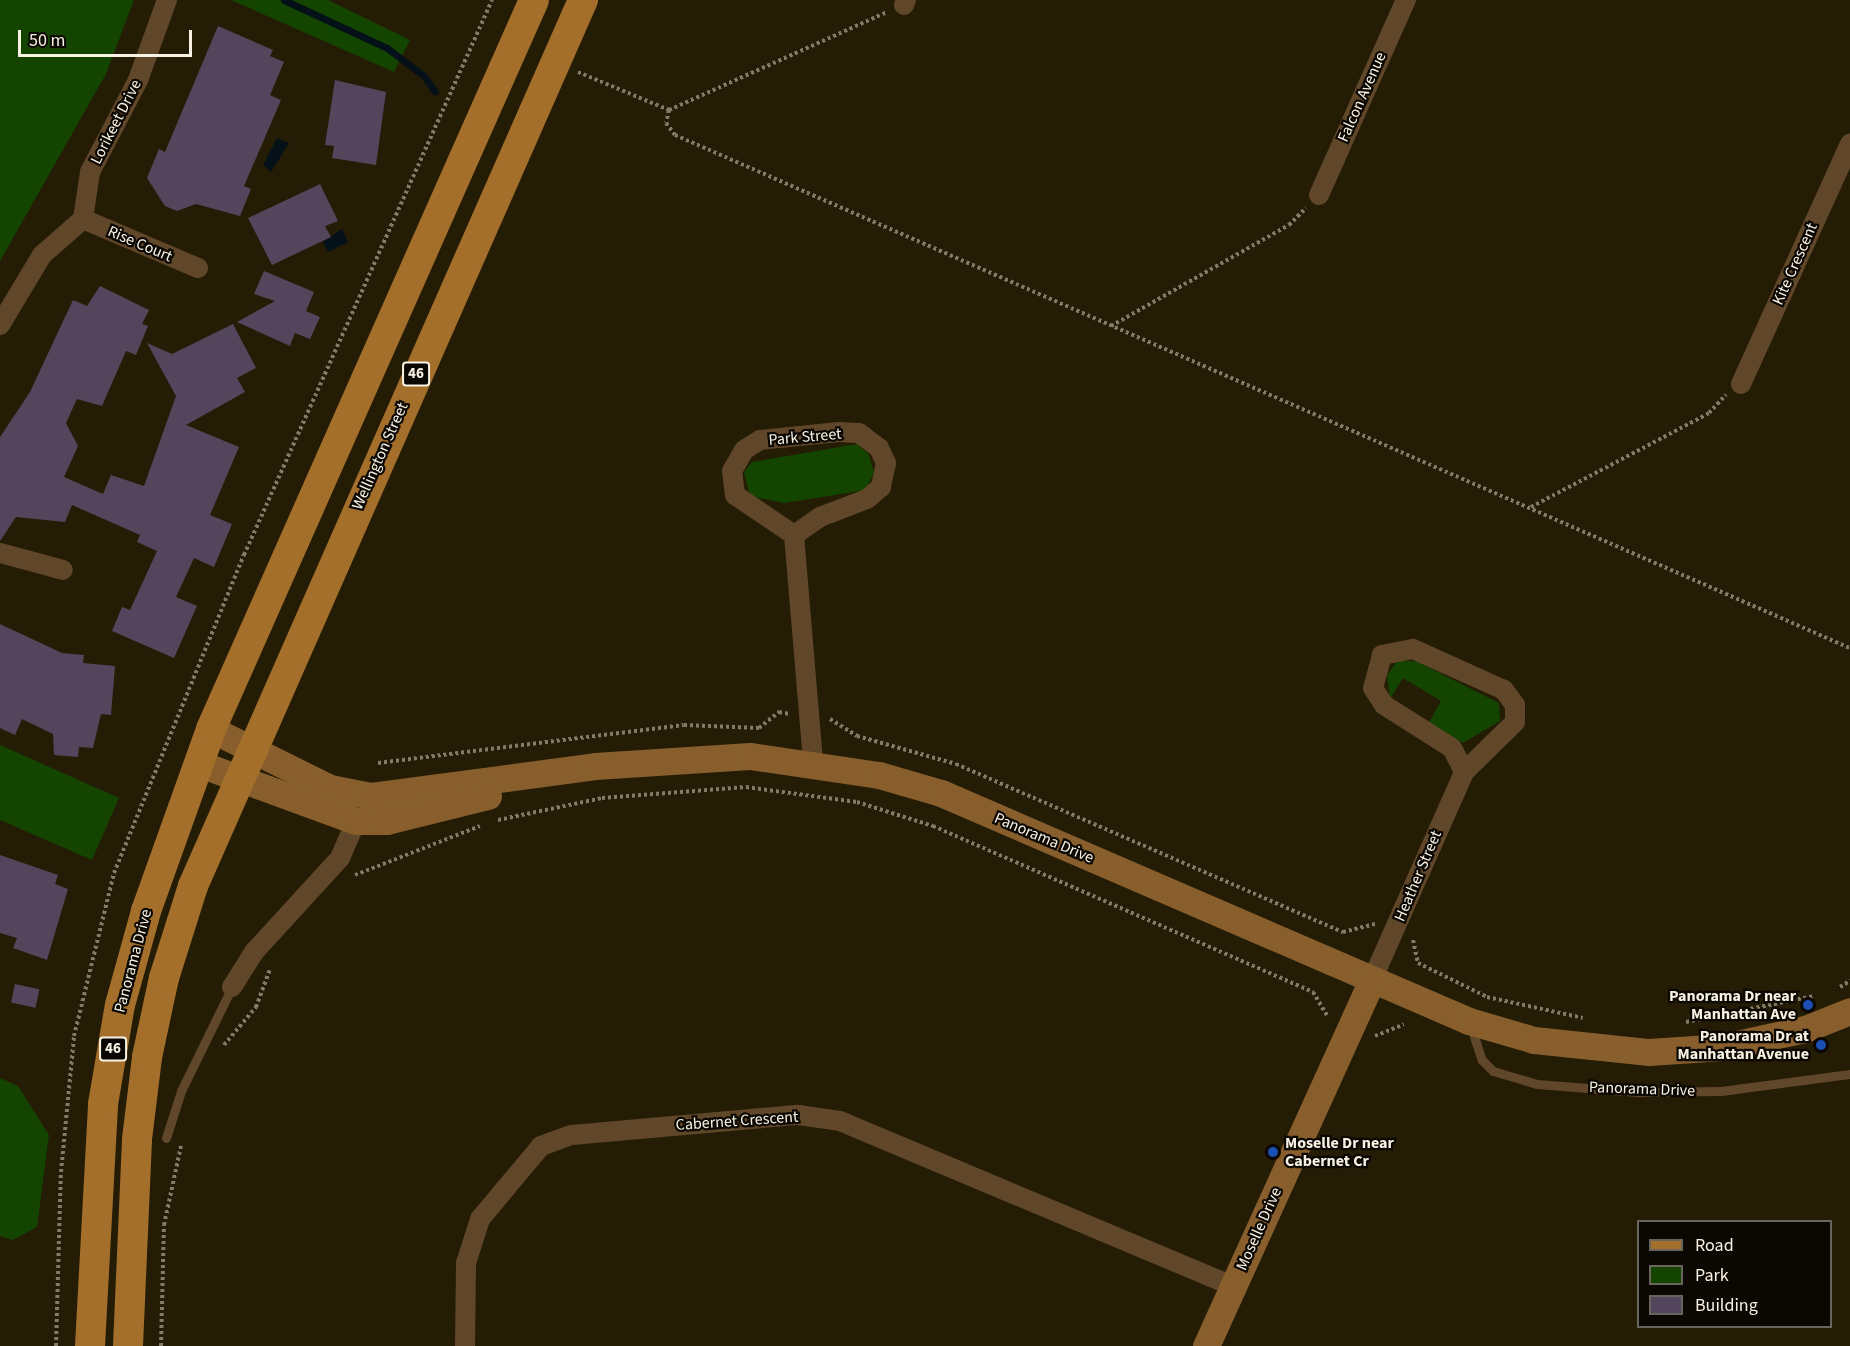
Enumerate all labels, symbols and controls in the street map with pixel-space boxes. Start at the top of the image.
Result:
scale bar [21,18,195,56]
text: 50 m [29,28,65,53]
street label: Falcon Avenue [1334,49,1390,145]
street label: Lorikeet Drive [86,76,146,168]
street label: Kite Crescent [1768,220,1822,308]
street label: Rise Court [105,222,175,266]
road number: 46 [401,362,431,386]
street label: Wellington Street [348,399,412,513]
street label: Park Street [768,424,842,450]
street label: Panorama Drive [991,808,1097,868]
street label: Heather Street [1390,828,1446,924]
street label: Panorama Drive [110,907,156,1015]
place label: Panorama Dr near Manhattan Ave [1669,986,1796,1024]
marker: Panorama Dr near Manhattan Ave [1801,998,1815,1012]
place label: Panorama Dr at Manhattan Avenue [1678,1026,1809,1064]
road number: 46 [98,1037,128,1061]
marker: Panorama Dr at Manhattan Avenue [1814,1038,1828,1052]
street label: Panorama Drive [1589,1078,1695,1100]
street label: Cabernet Crescent [675,1107,799,1135]
place label: Moselle Dr near Cabernet Cr [1285,1133,1394,1171]
marker: Moselle Dr near Cabernet Cr [1266,1145,1280,1159]
street label: Moselle Drive [1232,1184,1286,1274]
legend [1637,1220,1832,1328]
text: Road [1695,1233,1734,1258]
text: Park [1695,1263,1729,1288]
text: Building [1695,1293,1758,1318]

